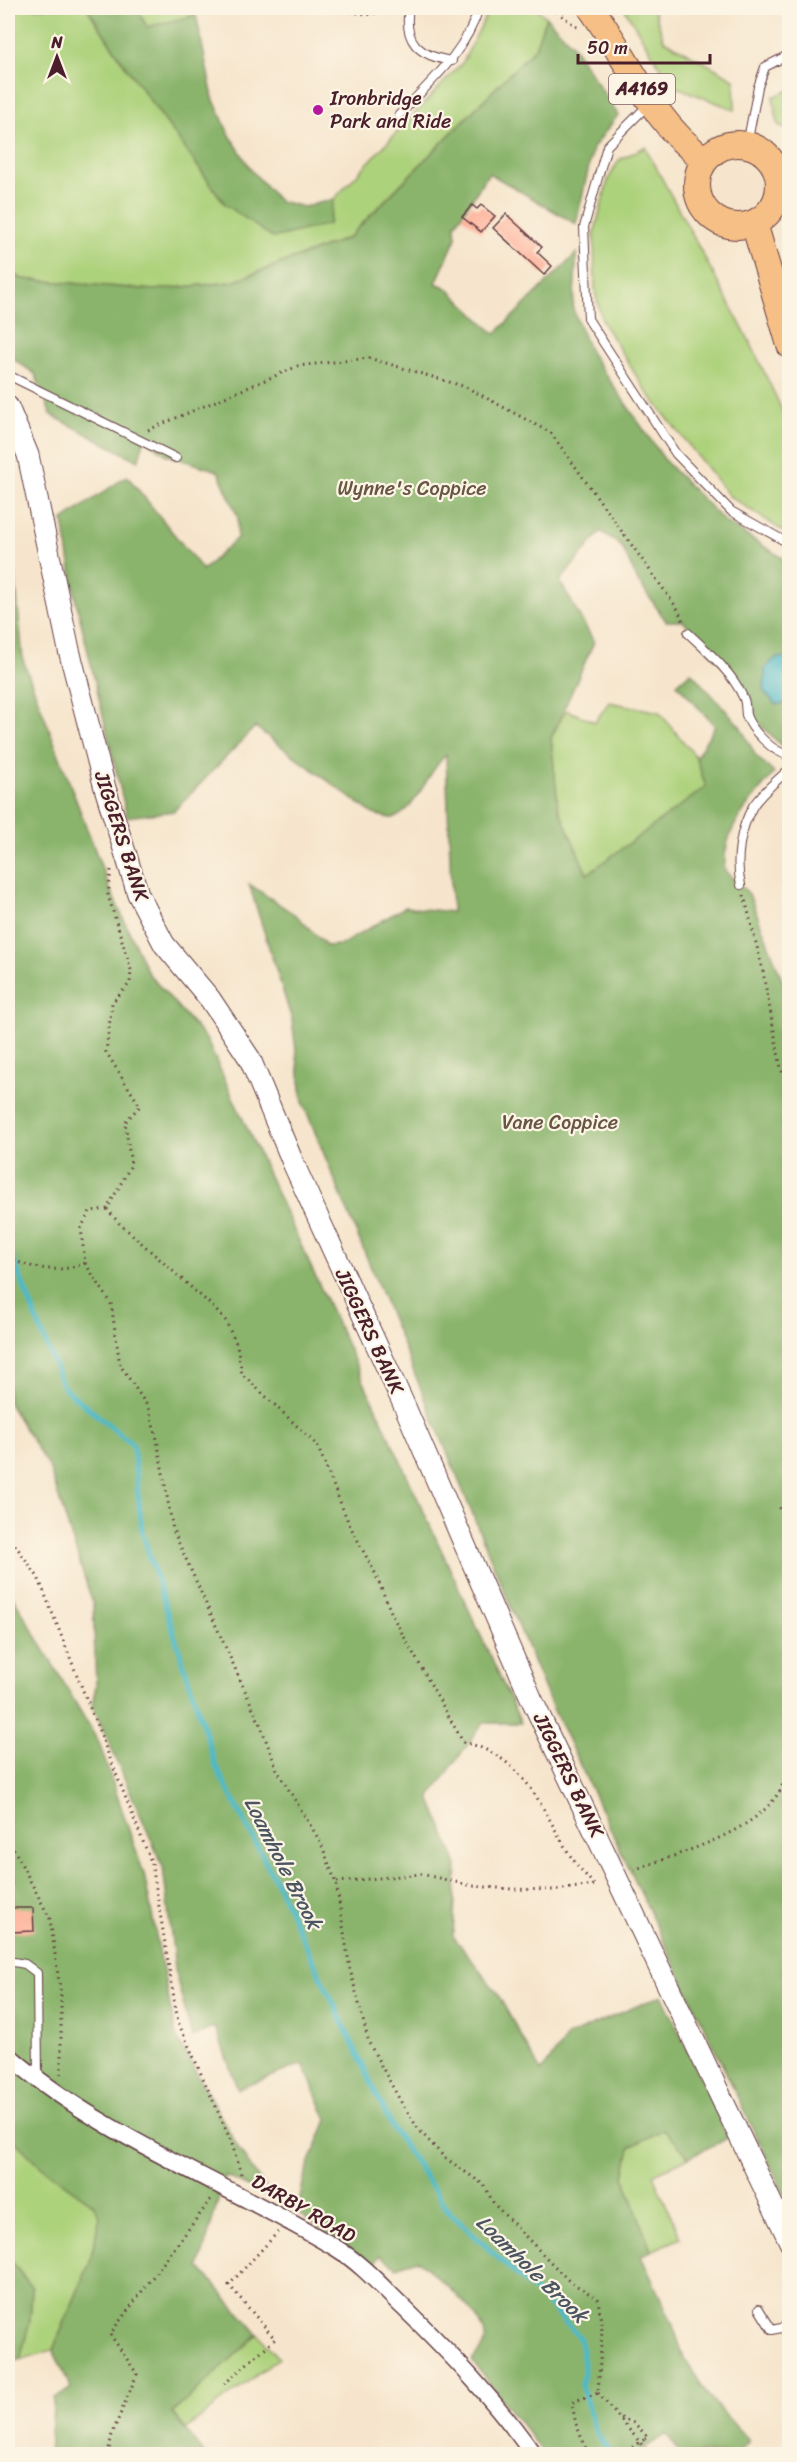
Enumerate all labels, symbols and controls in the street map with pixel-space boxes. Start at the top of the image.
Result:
north arrow [27,27,87,87]
scale bar [578,27,710,65]
text: N [50,28,63,57]
text: 50 m [587,32,628,64]
road number: A4169 [609,74,675,104]
place label: Ironbridge Park and Ride [329,81,451,139]
marker: Ironbridge Park and Ride [311,103,325,117]
park label: Wynne's Coppice [337,471,487,506]
street label: JIGGERS BANK [84,766,159,907]
park label: Vane Coppice [502,1105,618,1140]
street label: JIGGERS BANK [325,1262,414,1401]
street label: JIGGERS BANK [523,1706,614,1844]
water label: Loamhole Brook [233,1790,334,1939]
street label: DARBY ROAD [245,2164,363,2253]
water label: Loamhole Brook [467,2205,599,2335]

